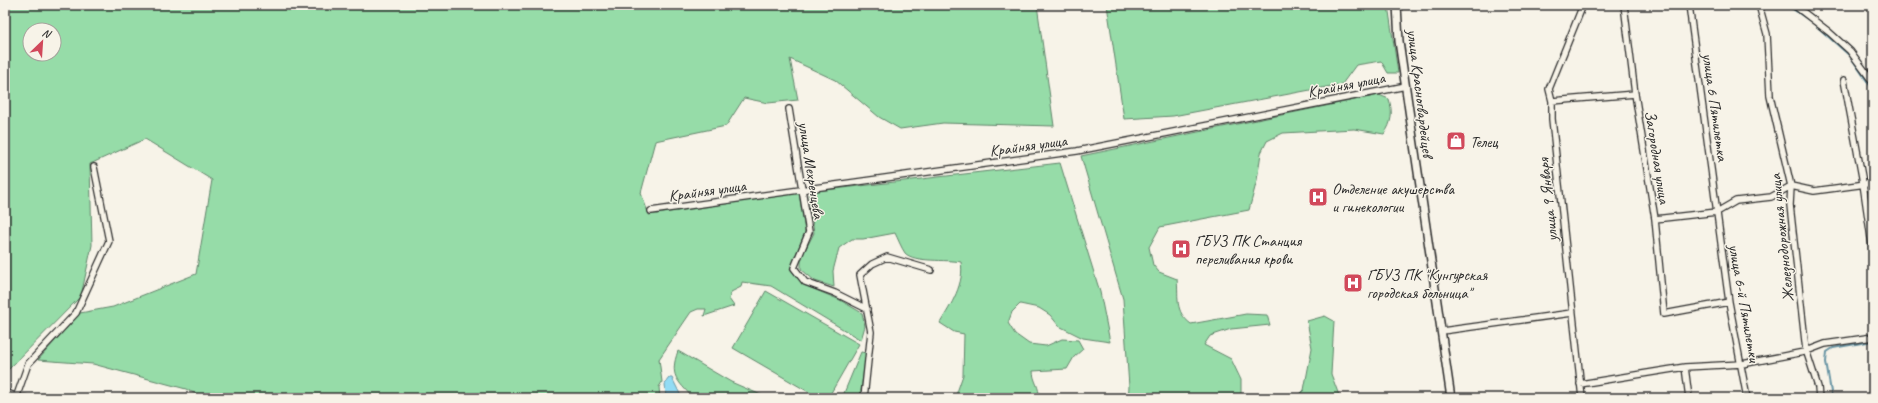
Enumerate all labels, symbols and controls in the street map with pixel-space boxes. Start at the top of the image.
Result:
north arrow [22,22,62,62]
text: N [40,25,54,42]
street label: улица Красногвардейцев [1402,27,1438,161]
street label: улица 6 Пятилетка [1697,51,1733,163]
street label: Крайняя улица [1306,67,1388,102]
street label: Загородная улица [1640,109,1675,207]
street label: улица Мехренцева [793,119,829,221]
street label: Крайняя улица [988,130,1070,161]
shop icon: Телец [1445,130,1467,152]
place label: Телец [1470,132,1498,152]
street label: улица 9 Января [1534,156,1562,244]
street label: Железнодорожная улица [1765,172,1799,303]
street label: Крайняя улица [667,175,749,206]
place label: Отделение акушерства и гинекологии [1332,179,1455,217]
hospital icon: Отделение акушерства и гинекологии [1307,186,1329,208]
place label: ГБУЗ ПК Станция переливания крови [1195,231,1303,269]
hospital icon: ГБУЗ ПК Станция переливания крови [1170,238,1192,260]
street label: улица 6-й Пятилетки [1724,242,1764,365]
place label: ГБУЗ ПК "Кунгурская городская больница" [1367,265,1488,303]
hospital icon: ГБУЗ ПК "Кунгурская городская больница" [1342,272,1364,294]

